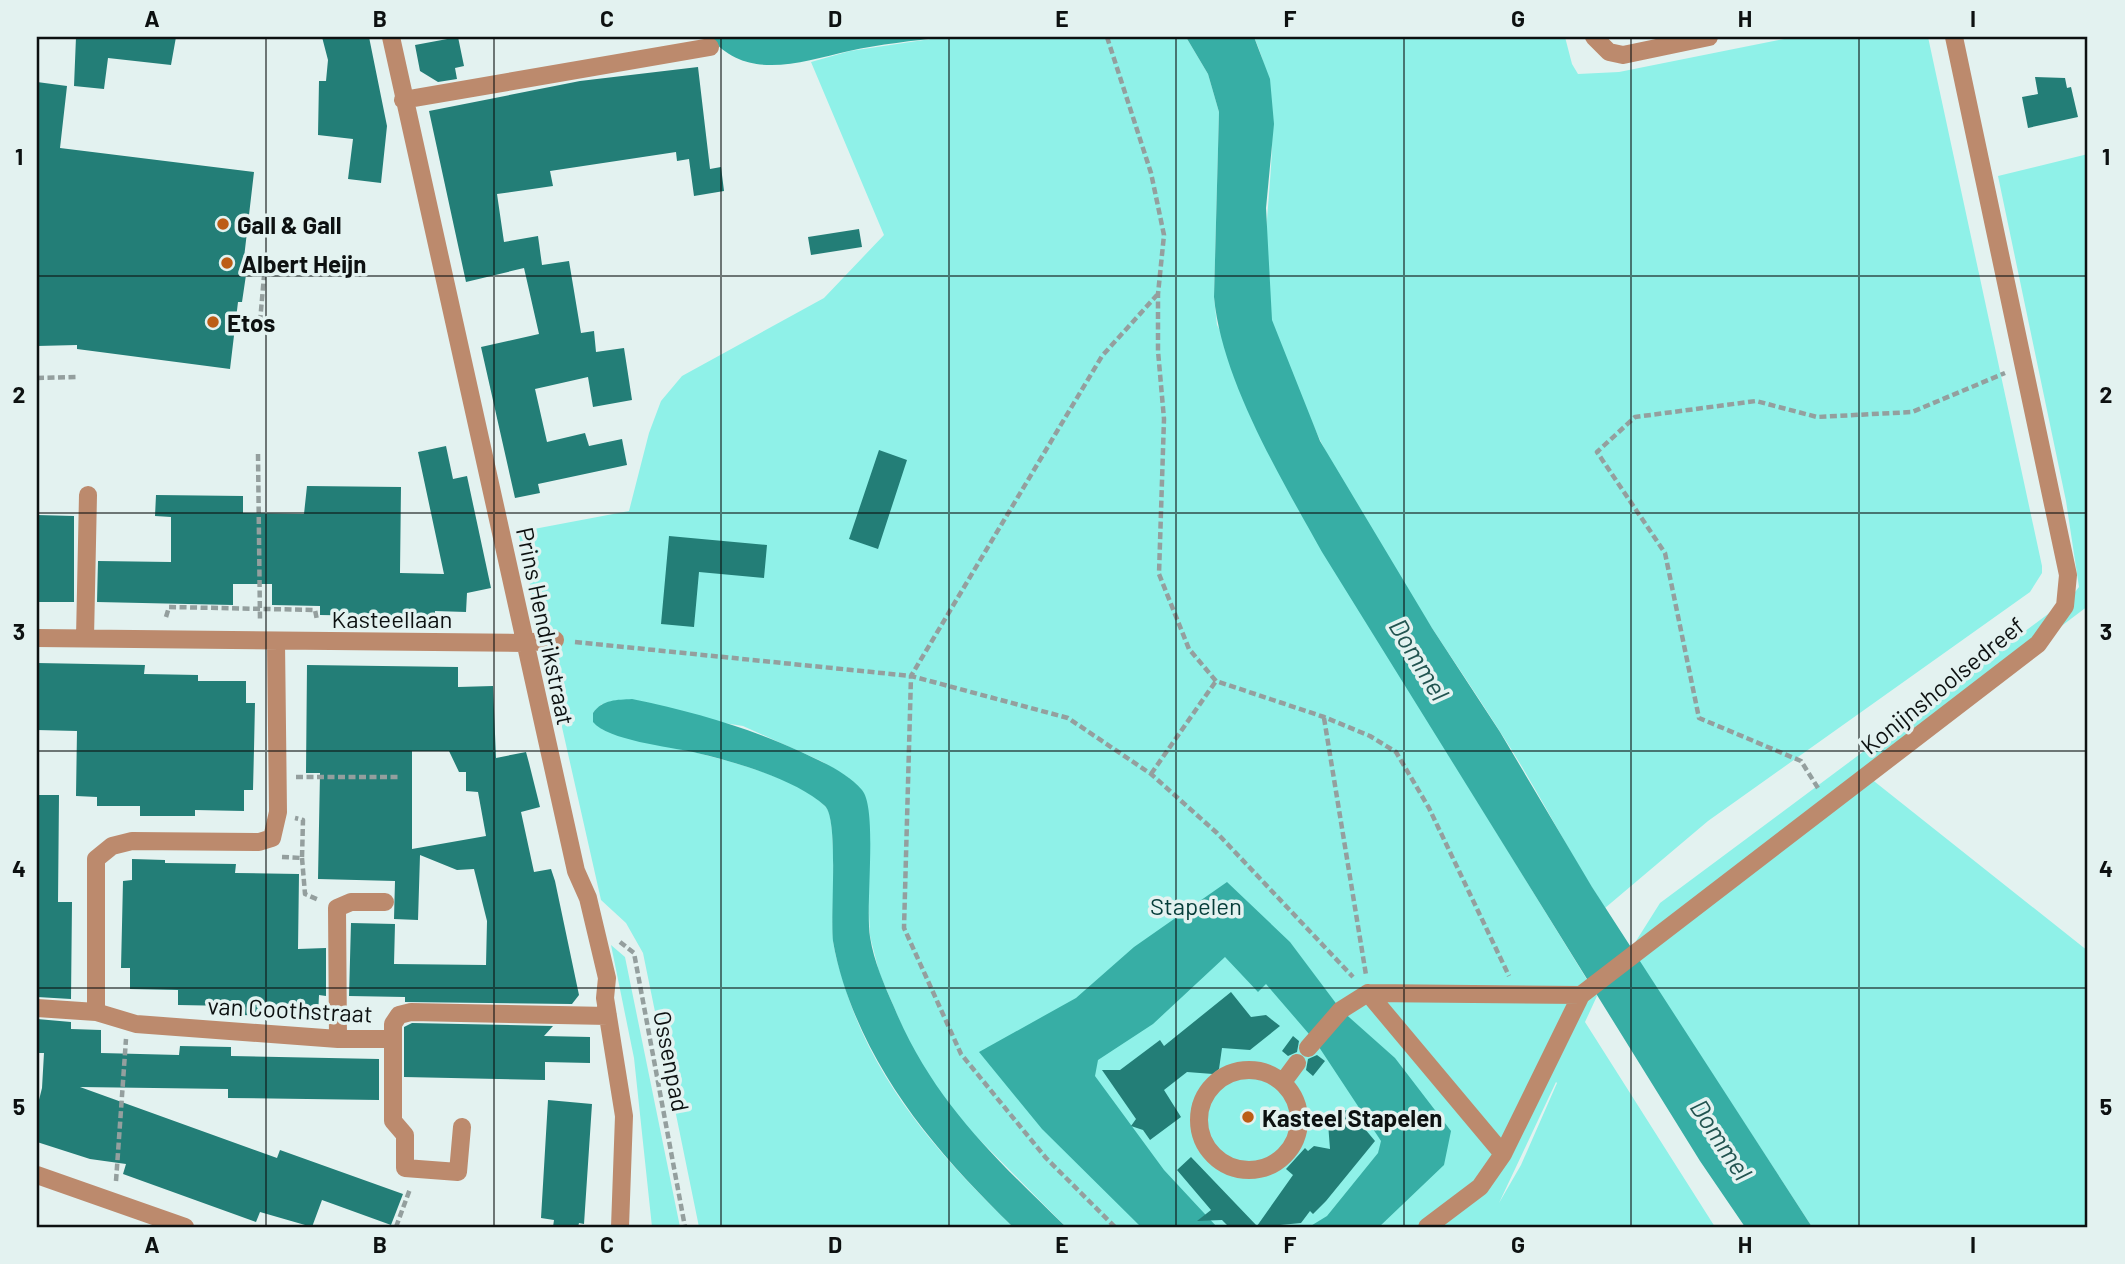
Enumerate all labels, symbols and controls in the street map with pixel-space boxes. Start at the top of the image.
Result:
text: A [144,4,160,32]
text: B [373,4,387,32]
text: C [600,4,614,32]
text: D [828,4,842,32]
text: E [1055,4,1069,32]
text: F [1284,4,1297,32]
text: G [1511,4,1525,32]
text: H [1738,4,1752,32]
text: I [1970,4,1976,32]
text: 1 [15,142,23,170]
text: 1 [2102,142,2110,170]
place label: Gall & Gall [237,210,342,239]
marker: Gall & Gall [215,216,231,232]
place label: Albert Heijn [241,249,366,278]
marker: Albert Heijn [219,255,235,271]
place label: Etos [227,308,275,337]
marker: Etos [205,314,221,330]
text: 2 [13,380,25,408]
text: 2 [2100,380,2112,408]
street label: Prins Hendrikstraat [511,524,581,728]
street label: Kasteellaan [332,604,452,633]
street label: Konijnshoolsedreef [1855,610,2029,760]
water label: Dommel [1384,612,1457,706]
text: 3 [13,617,25,645]
text: 3 [2100,617,2112,645]
text: 4 [12,854,26,882]
text: 4 [2099,854,2113,882]
park label: Stapelen [1150,891,1242,920]
street label: van Coothstraat [207,990,373,1028]
street label: Ossenpad [648,1008,696,1114]
text: 5 [13,1092,25,1120]
text: 5 [2100,1092,2112,1120]
water label: Dommel [1684,1093,1760,1185]
place label: Kasteel Stapelen [1262,1103,1442,1132]
marker: Kasteel Stapelen [1240,1109,1256,1125]
text: A [144,1230,160,1258]
text: B [373,1230,387,1258]
text: C [600,1230,614,1258]
text: D [828,1230,842,1258]
text: E [1055,1230,1069,1258]
text: F [1284,1230,1297,1258]
text: G [1511,1230,1525,1258]
text: H [1738,1230,1752,1258]
text: I [1970,1230,1976,1258]

